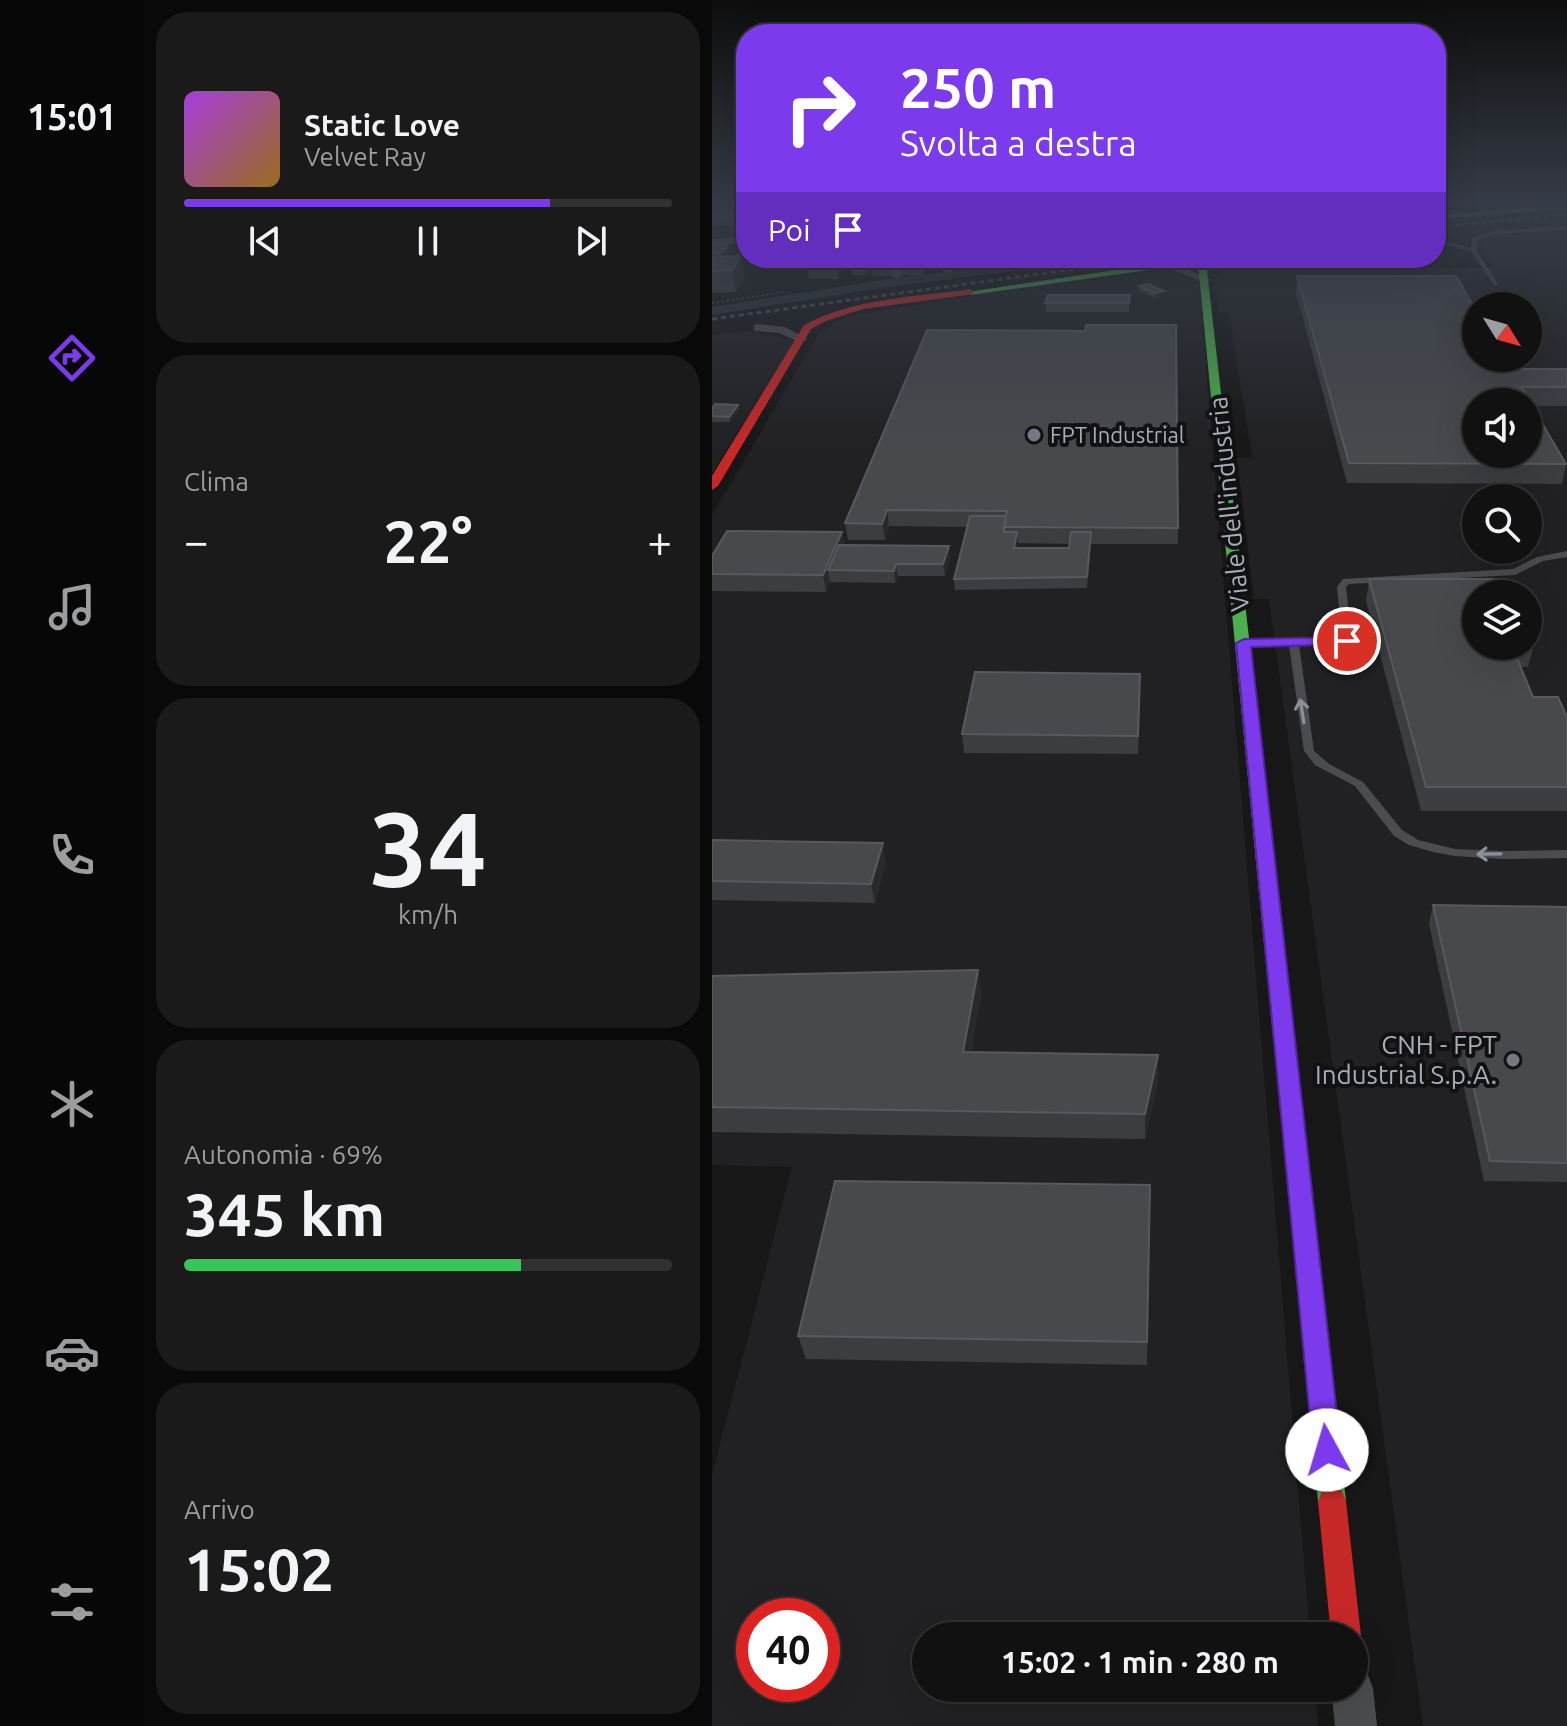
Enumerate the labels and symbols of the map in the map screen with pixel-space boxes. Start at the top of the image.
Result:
north arrow [1462,292,1542,372]
street label: Viale dell'industria [1203,395,1254,613]
place label: FPT Industrial [1050,422,1185,447]
marker: FPT Industrial [1025,426,1043,444]
pin [1313,607,1381,675]
one-way arrow [1294,698,1309,724]
one-way arrow [1476,846,1503,862]
place label: CNH - FPT Industrial S.p.A. [1315,1030,1497,1089]
marker: CNH - FPT Industrial S.p.A. [1504,1051,1522,1069]
position arrow [1285,1408,1369,1492]
speed limit sign: 40 [736,1598,840,1702]

